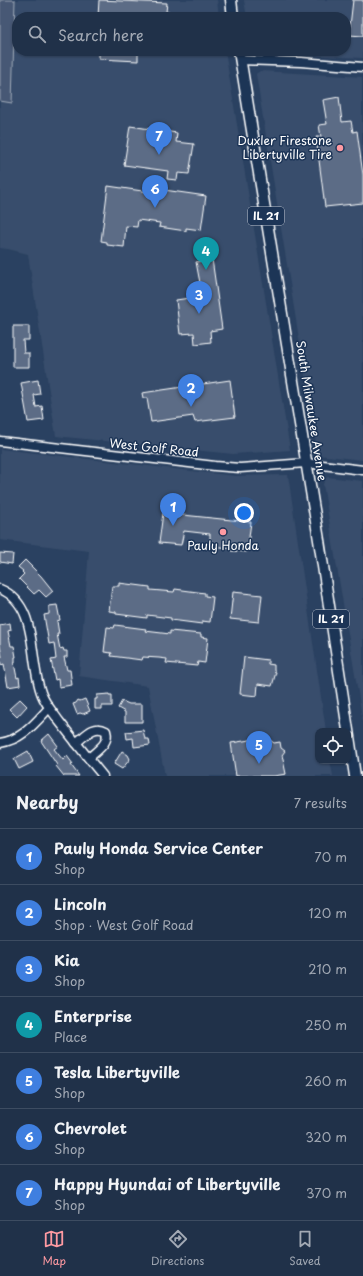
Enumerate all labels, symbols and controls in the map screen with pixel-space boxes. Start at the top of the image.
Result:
search box [12,12,351,56]
icon: search [26,23,48,45]
text: Search here [58,23,144,46]
pin: 7 [146,122,172,155]
place label: Duxler Firestone Libertyville Tire [238,131,332,163]
marker: Duxler Firestone Libertyville Tire [335,143,345,153]
pin: 6 [142,175,168,208]
road number: IL 21 [248,207,284,225]
pin: 4 [193,237,219,270]
pin: 3 [186,281,212,314]
street label: South Milwaukee Avenue [292,339,332,483]
pin: 2 [178,374,204,407]
street label: West Golf Road [109,433,200,461]
pin: 1 [160,493,186,526]
your location [234,503,254,523]
marker: Pauly Honda [218,527,228,537]
place label: Pauly Honda [187,536,259,554]
road number: IL 21 [313,610,349,628]
map controls [315,728,351,764]
button: locate [315,728,351,764]
pin: 5 [246,731,272,764]
text: Nearby [16,789,78,815]
text: 7 results [294,793,347,812]
text: Pauly Honda Service Center [54,836,263,859]
text: 1 [26,847,32,866]
text: 70 m [314,847,347,866]
text: Shop [54,859,85,878]
text: Lincoln [54,892,106,915]
text: 2 [24,903,34,922]
text: 120 m [308,903,347,922]
text: Shop · West Golf Road [54,915,194,934]
text: Kia [54,948,80,971]
text: 3 [25,959,33,978]
text: 210 m [308,959,347,978]
text: Shop [54,971,85,990]
text: Enterprise [54,1004,132,1027]
text: 4 [25,1015,33,1034]
text: 250 m [305,1015,347,1034]
text: Place [54,1027,87,1046]
text: Tesla Libertyville [54,1060,180,1083]
text: 5 [25,1071,33,1090]
text: 260 m [305,1071,347,1090]
text: Shop [54,1083,85,1102]
text: Chevrolet [54,1116,127,1139]
text: 6 [24,1127,34,1146]
text: 320 m [305,1127,347,1146]
text: Shop [54,1139,85,1158]
text: Happy Hyundai of Libertyville [54,1172,280,1195]
text: 7 [25,1183,33,1202]
text: 370 m [306,1183,347,1202]
text: Shop [54,1195,85,1214]
tab: Map [42,1228,66,1269]
tab: Directions [151,1228,204,1269]
tab: Saved [289,1228,321,1269]

